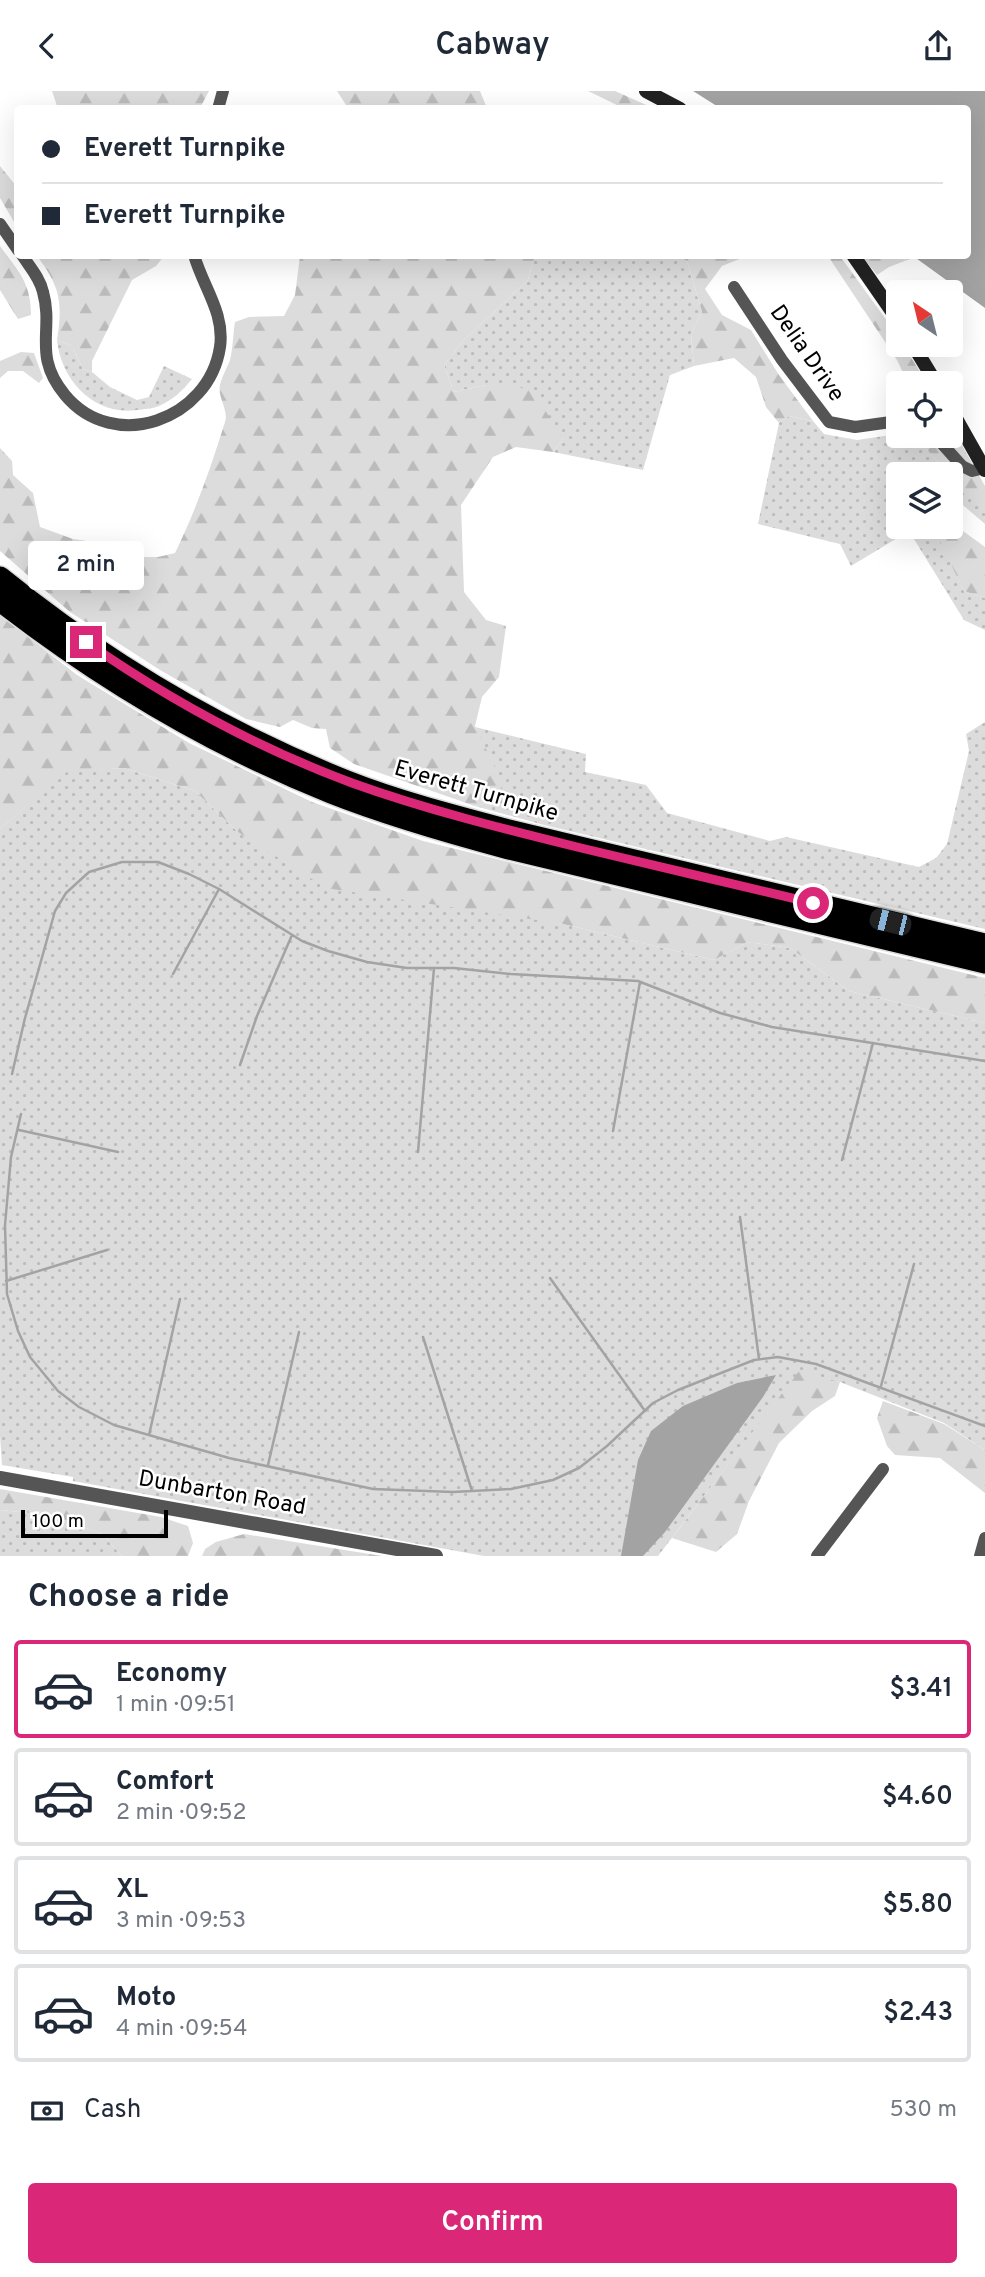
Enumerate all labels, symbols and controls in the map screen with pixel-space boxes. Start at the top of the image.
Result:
text: Cabway [435,26,550,66]
icon: back [28,27,66,65]
icon: share [919,27,957,65]
text: Everett Turnpike [84,133,285,166]
text: Everett Turnpike [84,200,285,233]
north arrow [886,280,962,357]
map controls [886,280,963,539]
street label: Delia Drive [762,300,850,408]
button: locate [886,371,963,448]
button: layers [886,462,963,539]
callout: 2 min [28,540,144,589]
text: 2 min [56,551,116,580]
route end [70,626,102,658]
street label: Everett Turnpike [391,755,561,829]
route start [797,887,829,919]
car [868,907,913,937]
street label: Dunbarton Road [136,1465,308,1523]
scale bar [21,1507,168,1539]
text: 100 m [32,1510,84,1534]
text: Choose a ride [28,1578,229,1618]
icon: car [32,1658,95,1721]
text: Economy [116,1658,227,1691]
text: $3.41 [889,1673,953,1706]
text: 1 min · 09:51 [116,1691,236,1720]
icon: car [32,1766,95,1829]
text: Comfort [116,1766,214,1799]
text: $4.60 [882,1781,953,1814]
text: 2 min · 09:52 [116,1799,246,1828]
icon: car [32,1874,95,1937]
text: XL [116,1874,148,1907]
text: $5.80 [883,1889,953,1922]
text: 3 min · 09:53 [116,1907,246,1936]
icon: car [32,1982,95,2045]
text: Moto [116,1982,176,2015]
text: $2.43 [883,1997,953,2030]
text: 4 min · 09:54 [116,2015,247,2044]
icon: cash [28,2092,66,2130]
text: Cash [84,2094,141,2127]
text: 530 m [889,2096,957,2125]
button: Confirm [28,2183,957,2263]

